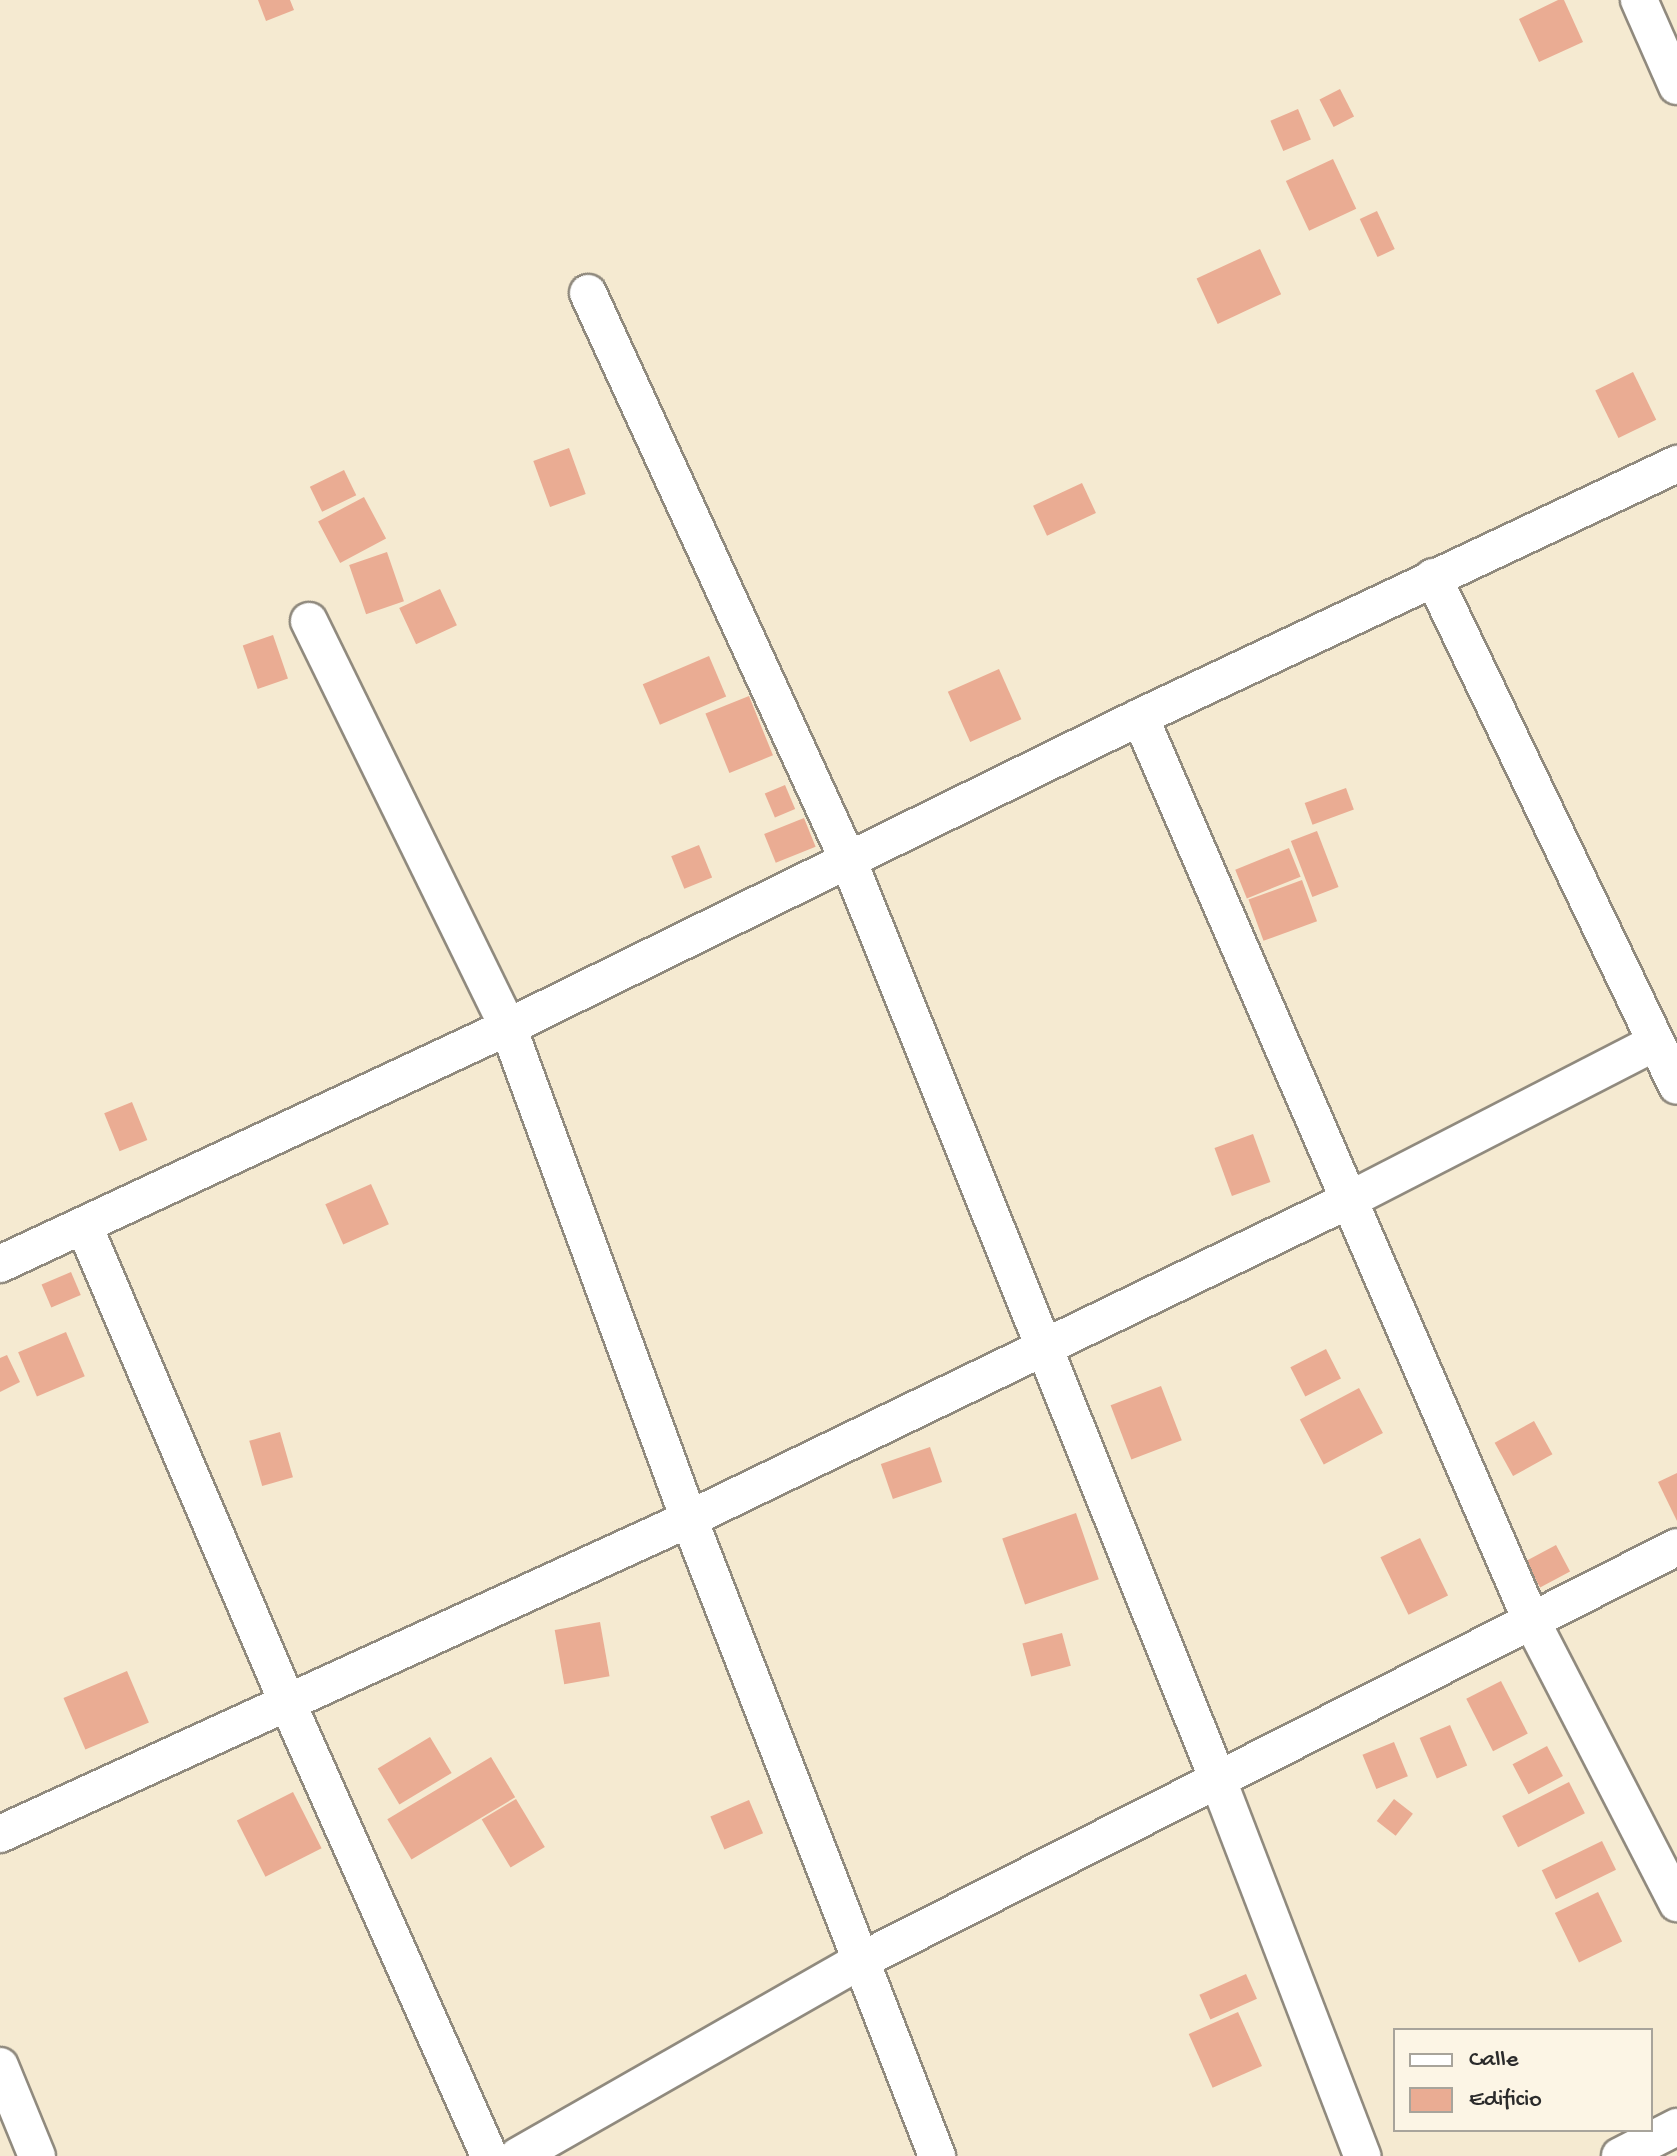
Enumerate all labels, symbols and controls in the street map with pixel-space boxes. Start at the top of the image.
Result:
legend [1393,2028,1653,2132]
text: Calle [1469,2046,1518,2075]
text: Edificio [1469,2086,1542,2115]

